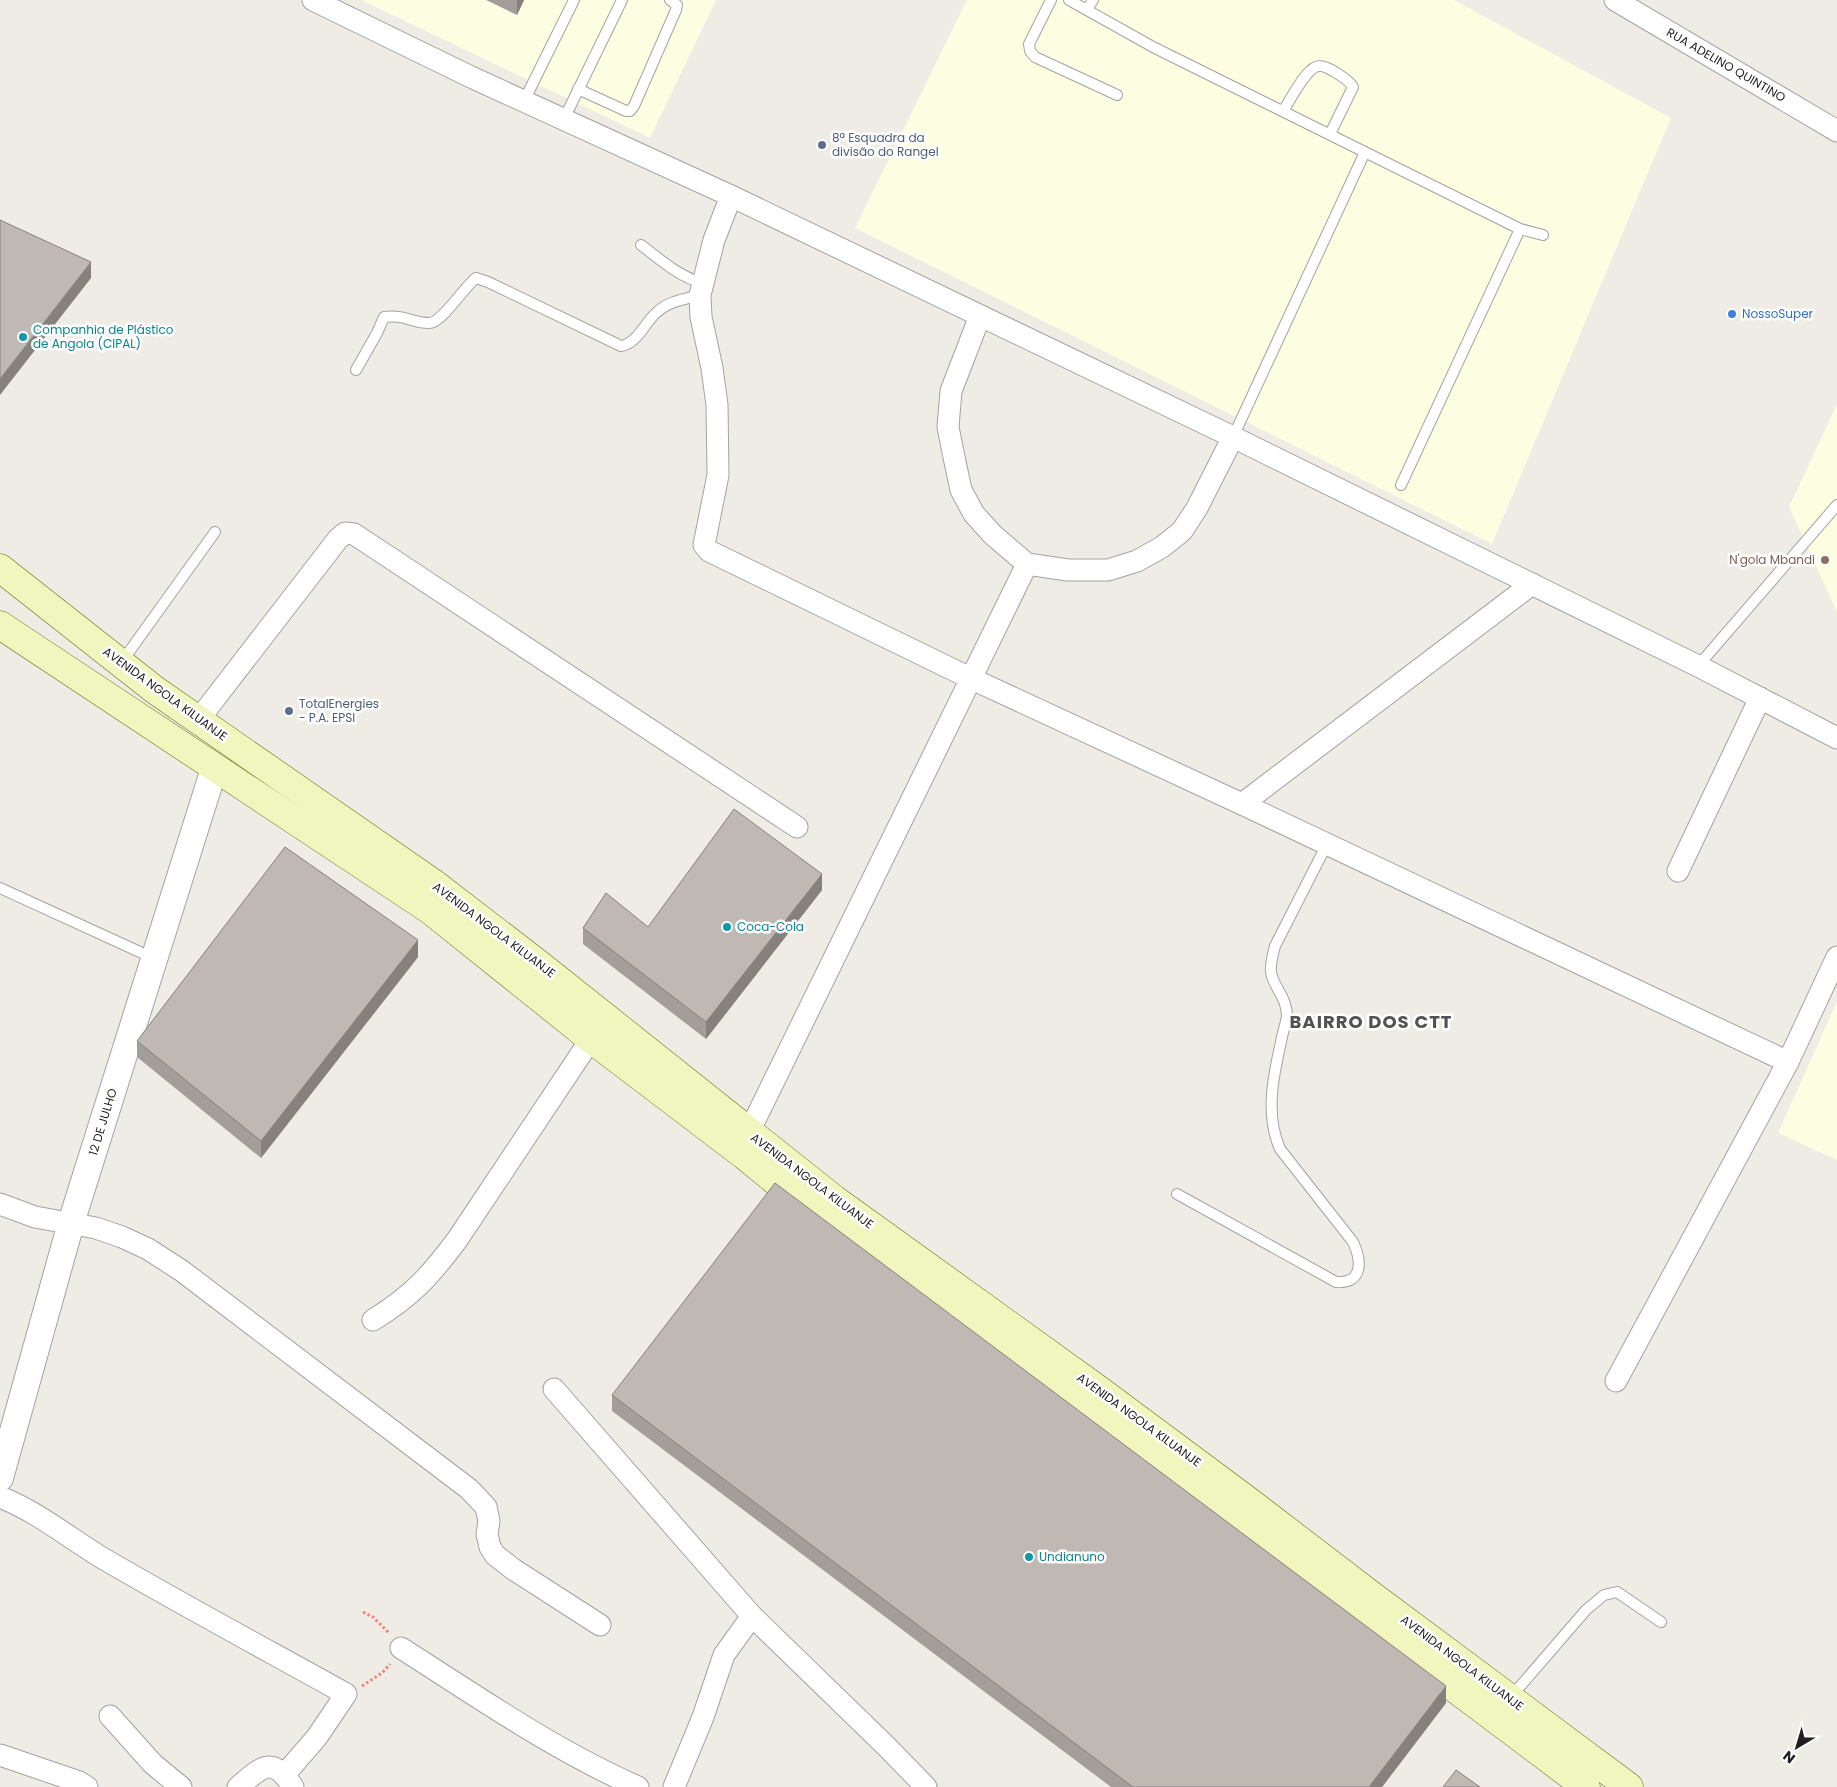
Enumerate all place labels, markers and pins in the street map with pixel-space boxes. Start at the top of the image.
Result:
place label: 8ª Esquadra da divisão do Rangel [832,129,939,160]
marker: 8ª Esquadra da divisão do Rangel [816,139,828,151]
place label: NossoSuper [1742,305,1814,322]
marker: NossoSuper [1726,308,1738,320]
place label: Companhia de Plástico de Angola (CIPAL) [33,321,174,352]
marker: Companhia de Plástico de Angola (CIPAL) [17,331,29,343]
place label: N'gola Mbandi [1729,551,1815,568]
marker: N'gola Mbandi [1819,554,1831,566]
place label: TotalEnergies - P.A. EPSI [299,695,379,726]
marker: TotalEnergies - P.A. EPSI [283,705,295,717]
place label: Coca-Cola [737,918,804,935]
marker: Coca-Cola [721,921,733,933]
place label: Undianuno [1039,1548,1105,1565]
marker: Undianuno [1023,1551,1035,1563]

